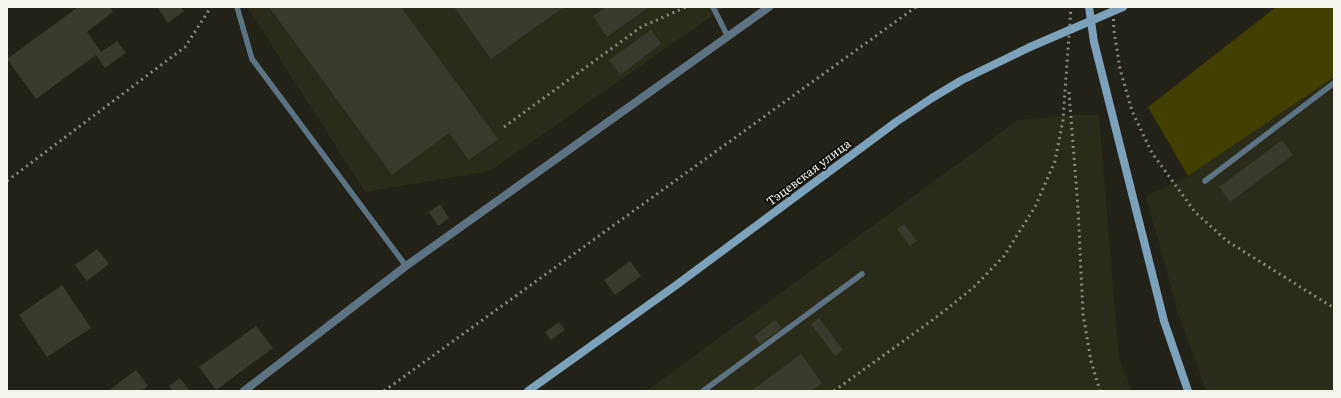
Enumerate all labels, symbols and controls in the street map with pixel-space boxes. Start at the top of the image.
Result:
street label: Тэцевская улица [762,134,854,210]

